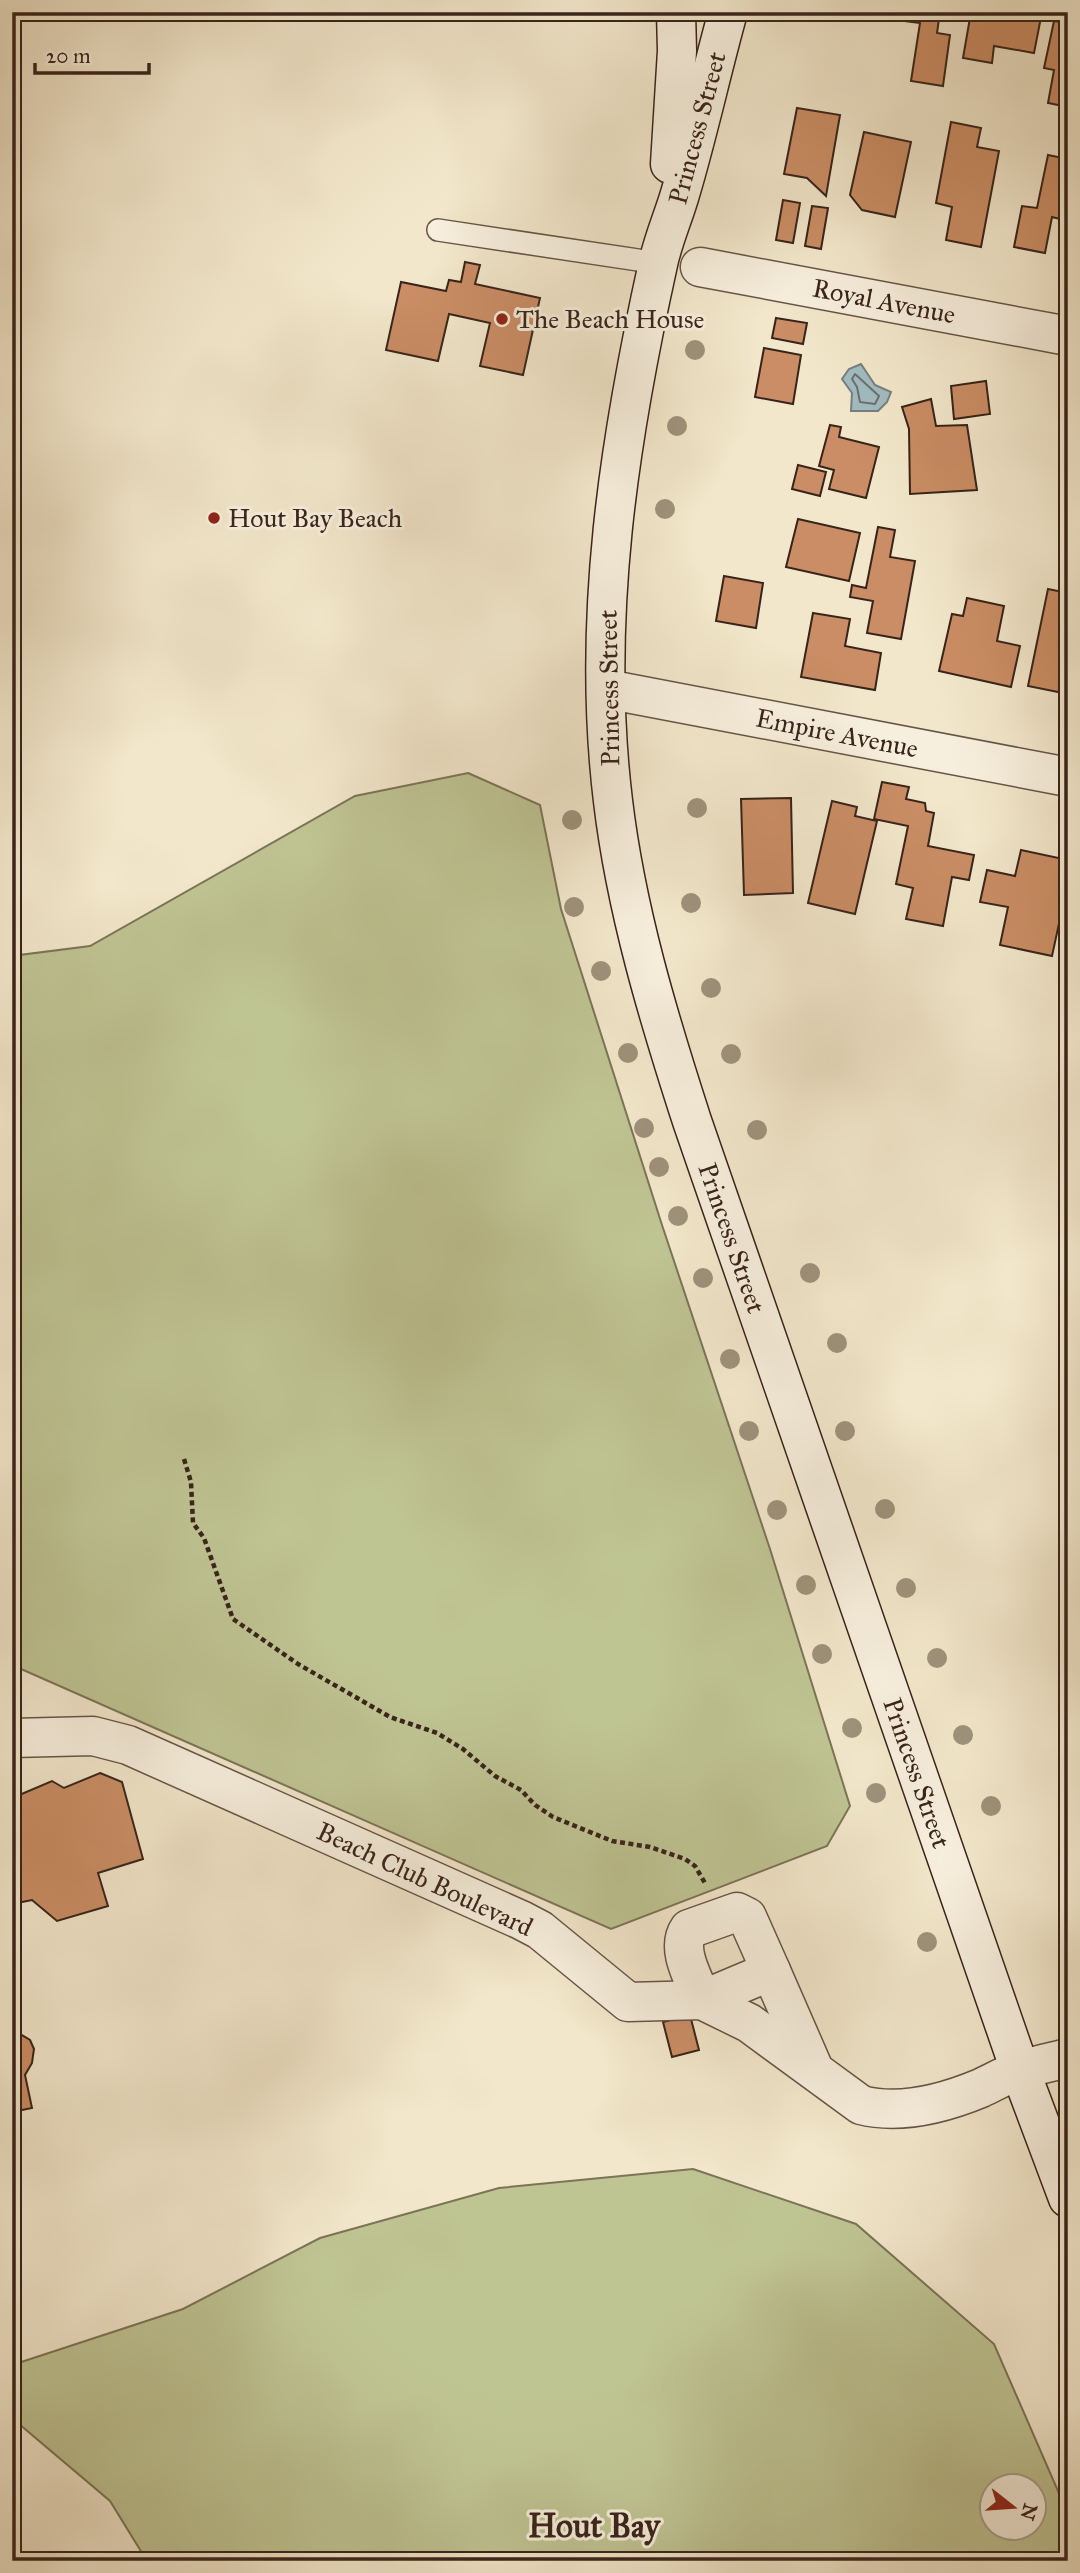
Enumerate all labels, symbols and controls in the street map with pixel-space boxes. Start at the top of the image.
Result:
scale bar [35,32,149,76]
text: 20 m [46,43,91,69]
street label: Princess Street [661,48,733,208]
street label: Royal Avenue [810,271,958,331]
place label: The Beach House [516,303,704,335]
marker: The Beach House [494,311,510,327]
place label: Hout Bay Beach [228,502,403,534]
marker: Hout Bay Beach [206,510,222,526]
street label: Princess Street [592,609,626,767]
street label: Empire Avenue [753,702,921,764]
street label: Princess Street [691,1159,773,1317]
street label: Princess Street [876,1694,958,1852]
street label: Beach Club Boulevard [312,1815,538,1943]
north arrow [978,2472,1048,2542]
text: N [1015,2501,1042,2523]
district label: Hout Bay [528,2506,662,2546]

